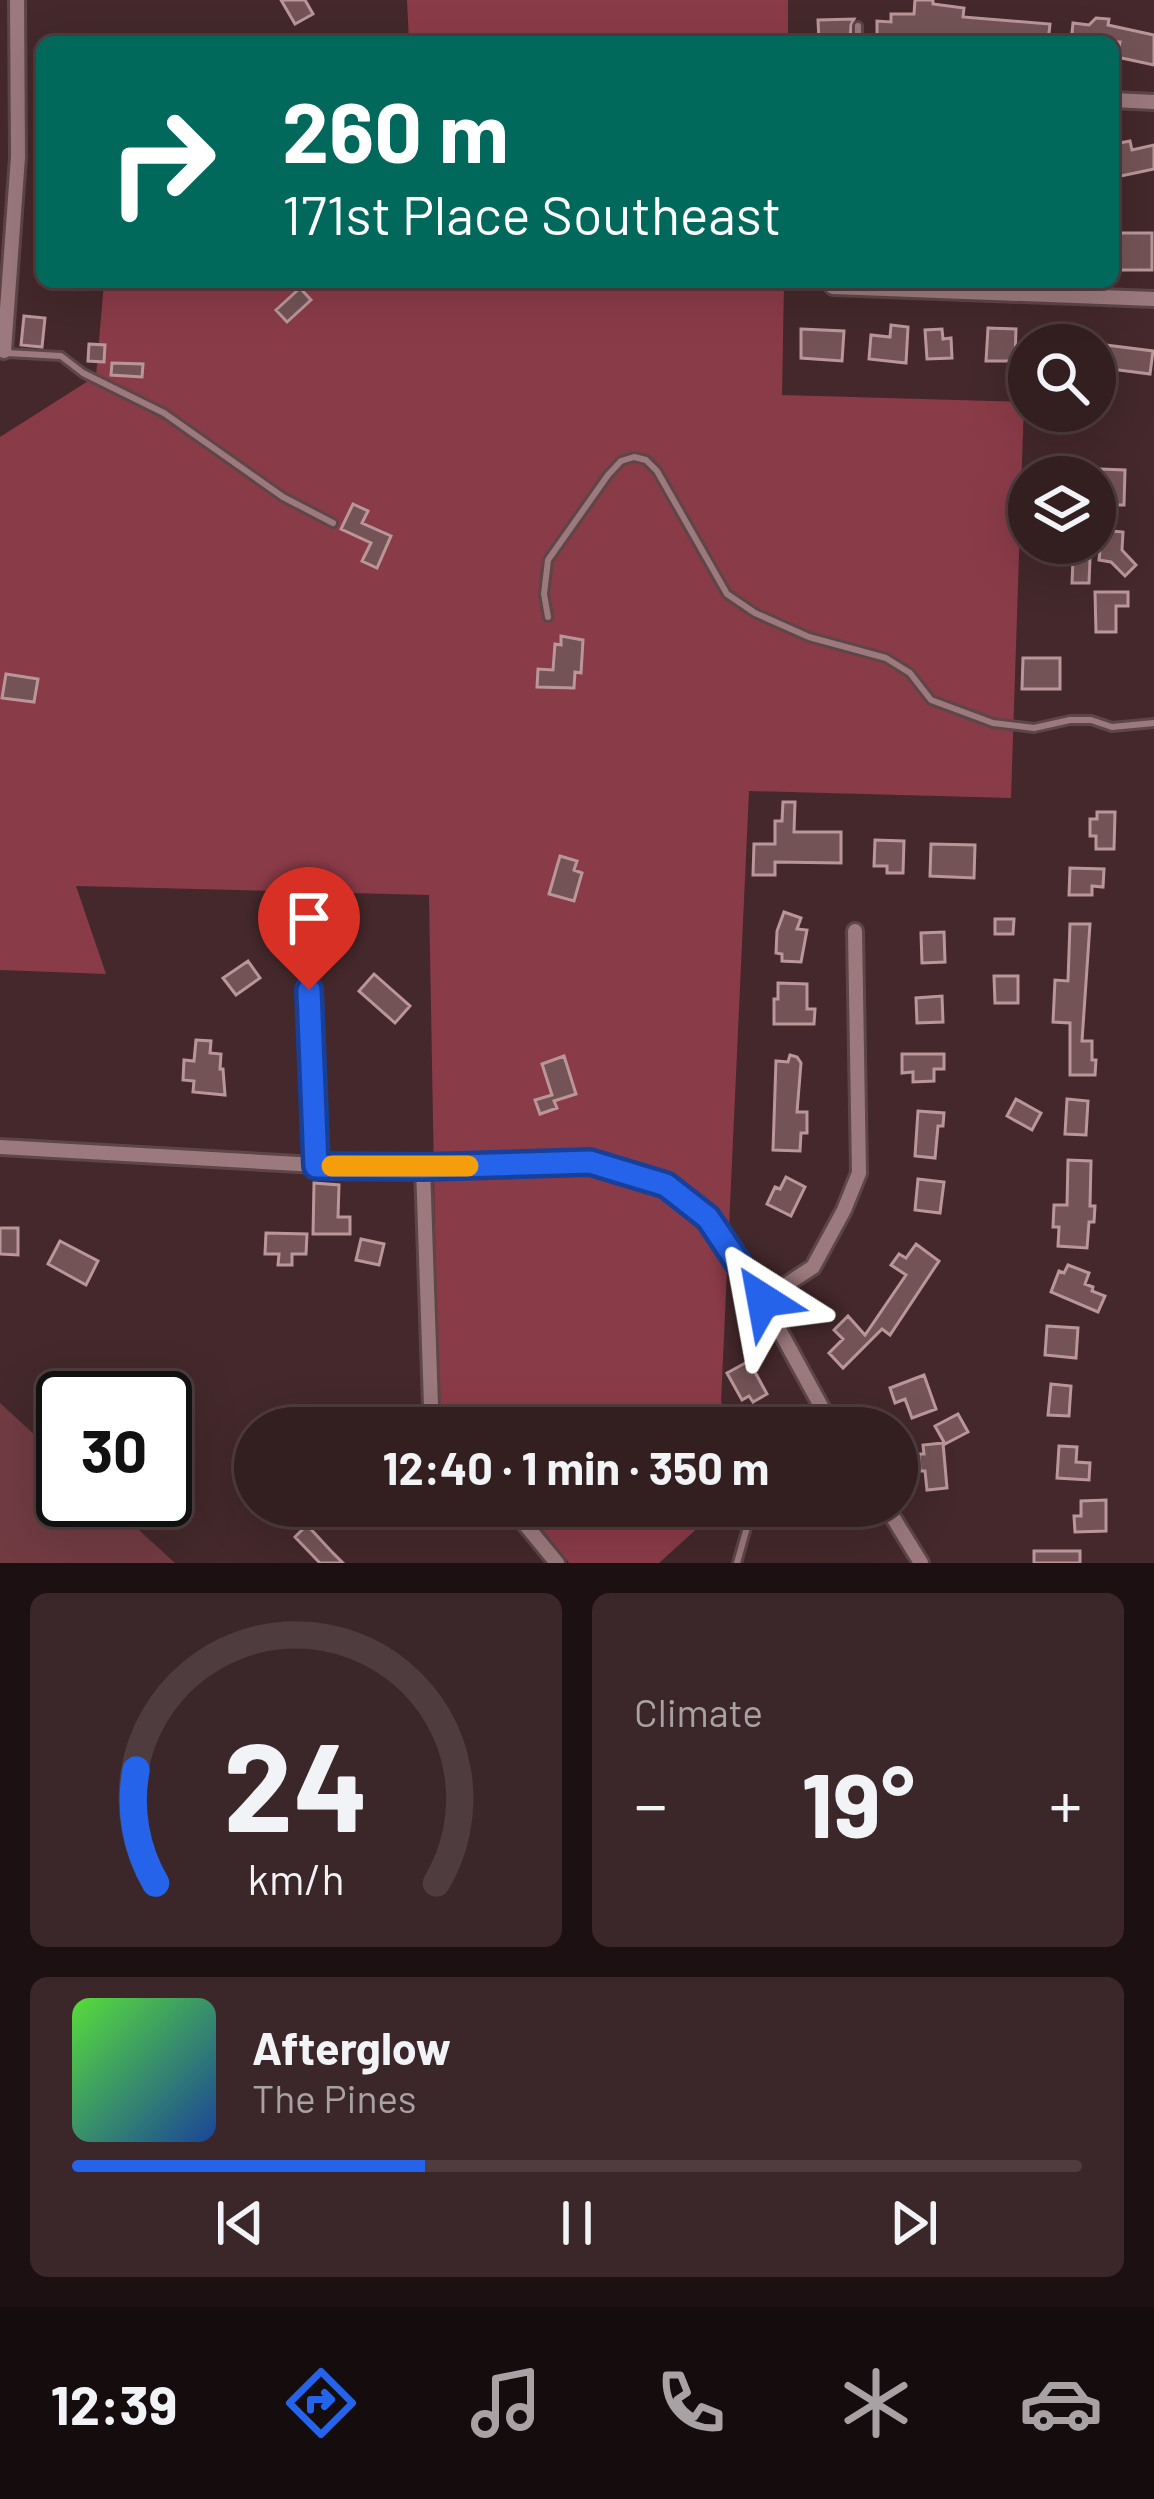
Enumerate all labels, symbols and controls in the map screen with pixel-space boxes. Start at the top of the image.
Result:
text: 260 m [282,79,509,180]
icon: right [84,84,240,240]
text: 171st Place Southeast [282,181,781,246]
map controls [1008,324,1116,564]
button: search [1008,324,1116,432]
button: layers [1008,456,1116,564]
pin [258,867,360,990]
icon: arrive [276,885,342,951]
position arrow [700,1237,826,1363]
speed limit sign: 30 [36,1371,192,1527]
text: 12:40 · 1 min · 350 m [383,1440,769,1494]
text: Climate [634,1688,763,1735]
text: 24 [223,1707,369,1857]
text: 19° [801,1748,915,1856]
text: − [634,1763,667,1842]
text: + [1049,1763,1082,1842]
text: km/h [247,1852,345,1904]
text: Afterglow [252,2020,451,2074]
text: The Pines [252,2074,417,2121]
icon: previous [207,2190,273,2256]
icon: pause [544,2190,610,2256]
icon: next [881,2190,947,2256]
icon: directions [279,2361,363,2445]
icon: music [464,2361,548,2445]
icon: phone [649,2361,733,2445]
icon: climate [834,2361,918,2445]
icon: car [1019,2361,1103,2445]
text: 12:39 [51,2371,177,2436]

